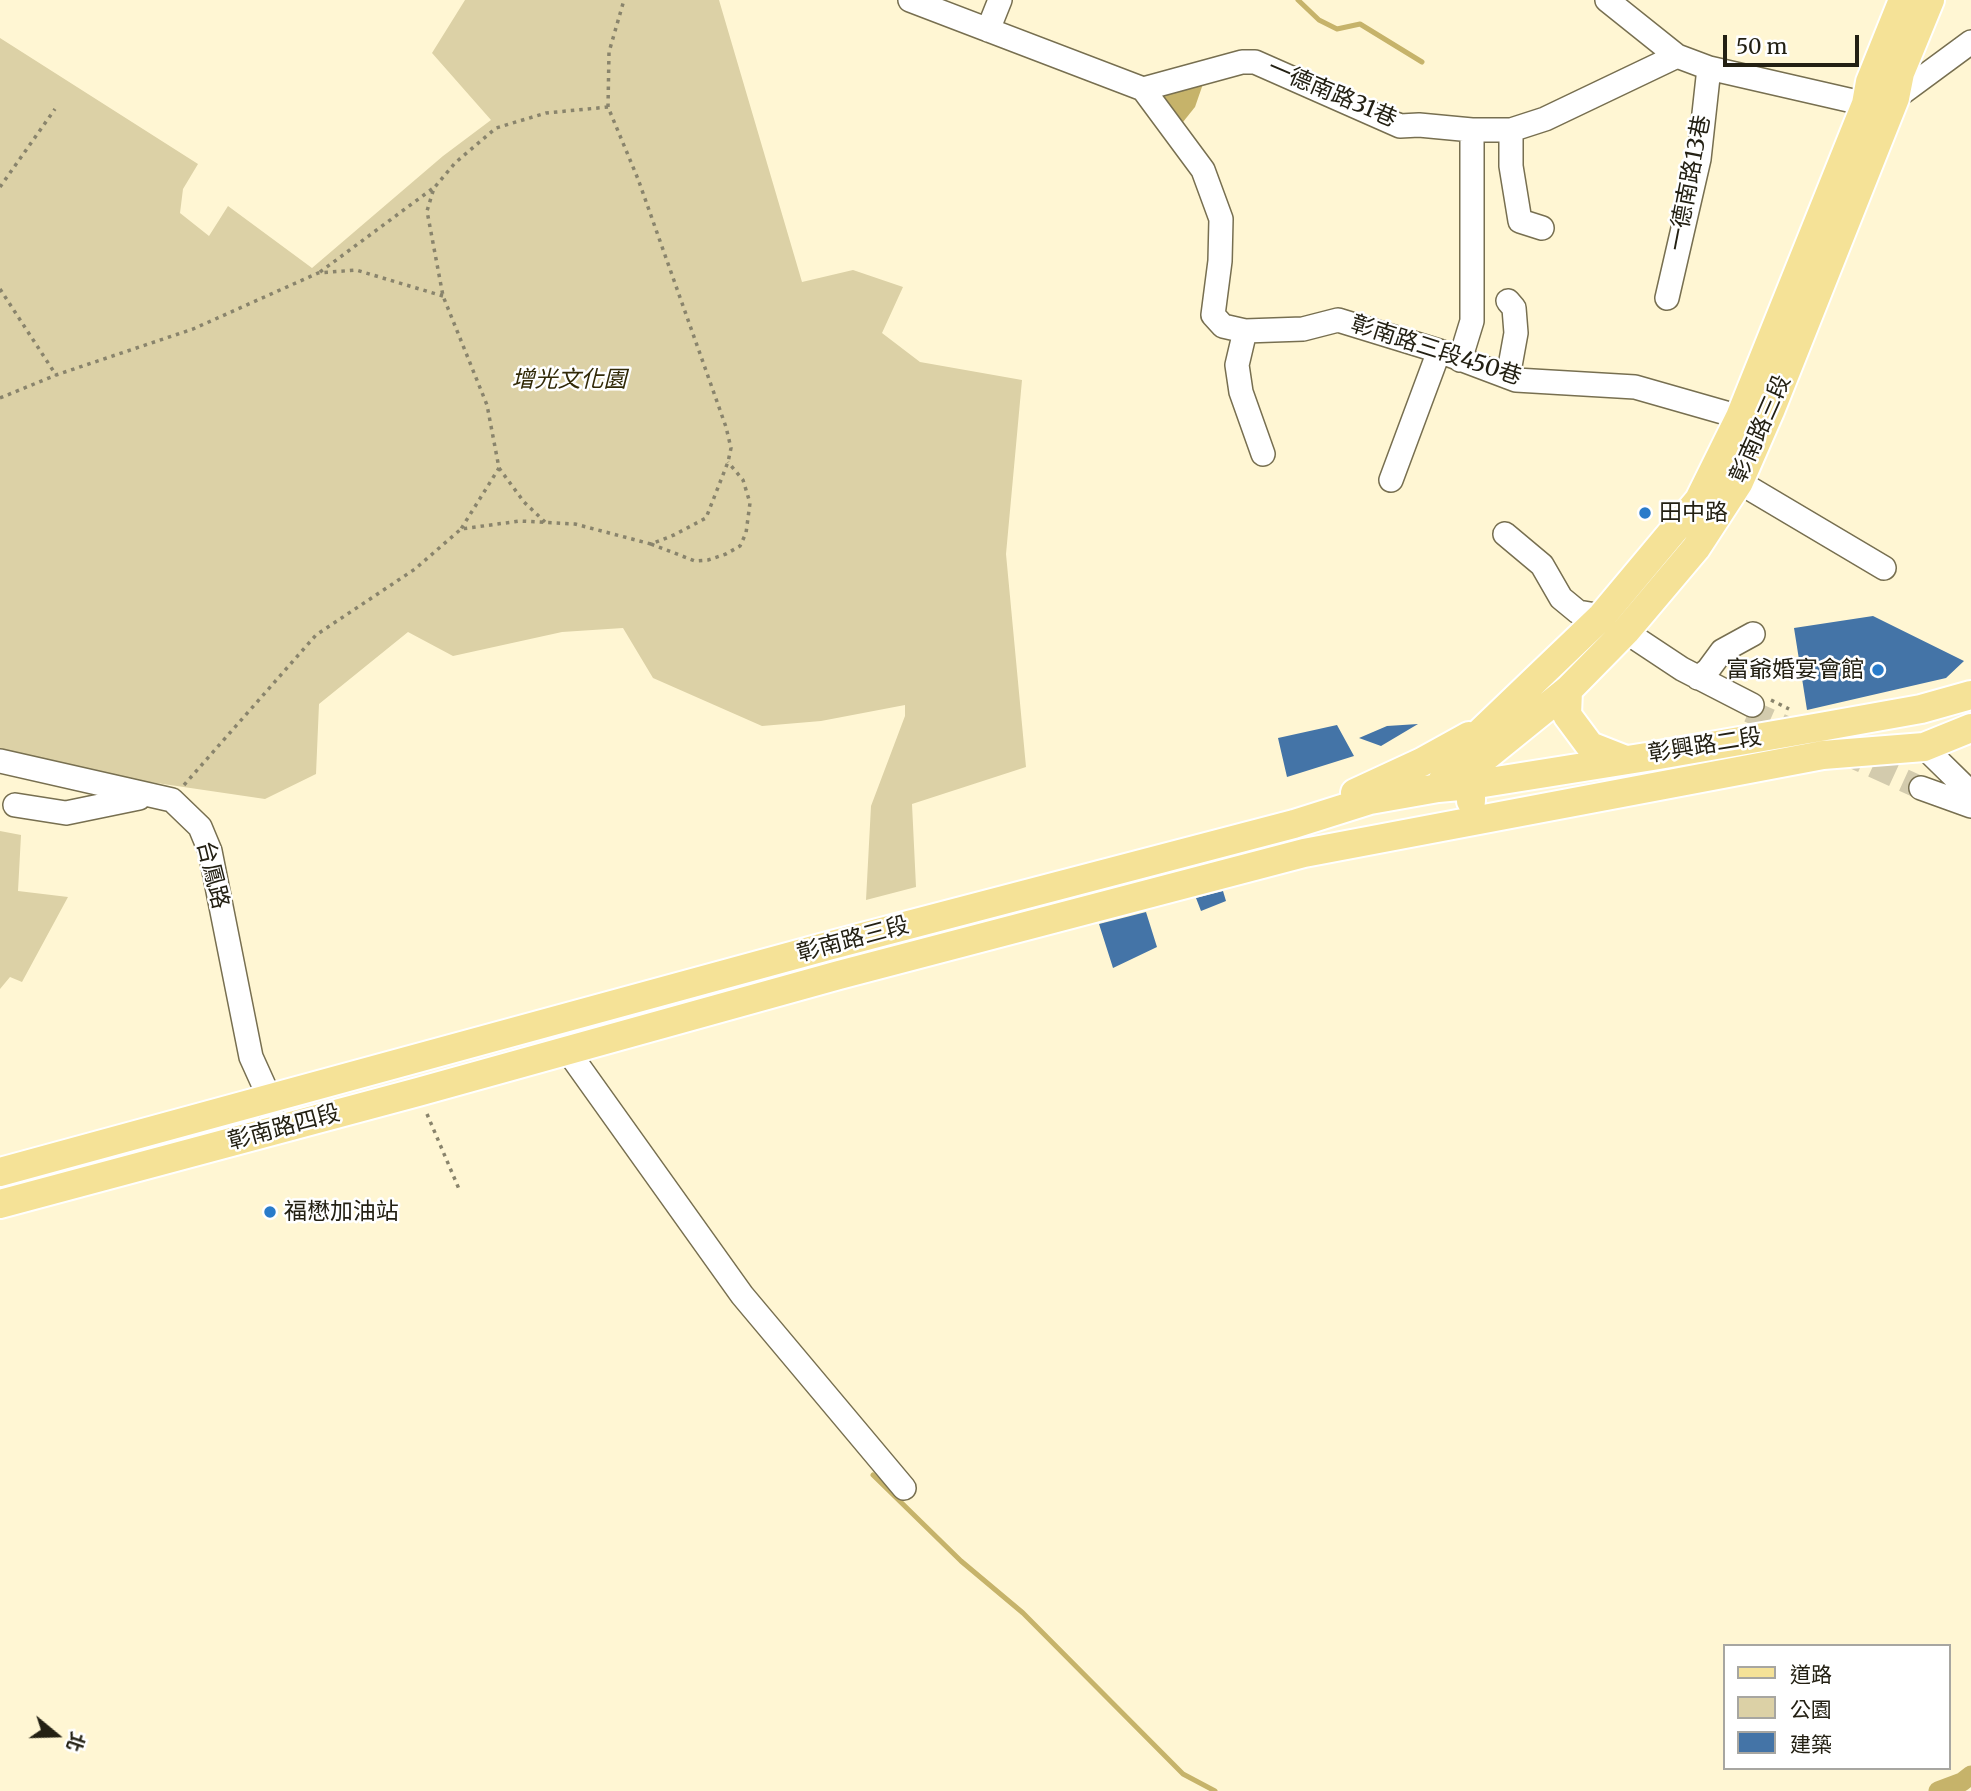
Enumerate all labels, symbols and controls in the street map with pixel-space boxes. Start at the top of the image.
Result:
scale bar [1726,21,1862,65]
text: 50 m [1736,33,1787,60]
street label: 一德南路31巷 [1263,54,1401,134]
street label: 一德南路13巷 [1663,113,1717,253]
street label: 彰南路三段450巷 [1347,310,1525,392]
park label: 增光文化園 [512,366,626,394]
street label: 彰南路三段 [1725,371,1797,487]
place label: 田中路 [1659,499,1728,527]
marker: 田中路 [1637,505,1653,521]
place label: 富爺婚宴會館 [1726,656,1864,684]
marker: 富爺婚宴會館 [1870,662,1886,678]
street label: 彰興路二段 [1646,723,1764,769]
street label: 台鳳路 [190,838,234,912]
street label: 彰南路三段 [794,912,912,968]
street label: 彰南路四段 [225,1100,343,1156]
place label: 福懋加油站 [284,1198,399,1226]
marker: 福懋加油站 [262,1204,278,1220]
legend [1722,1644,1950,1770]
text: 道路 [1790,1661,1832,1688]
text: 公園 [1790,1696,1832,1723]
north arrow [21,1700,91,1770]
text: 北 [61,1729,90,1755]
text: 建築 [1790,1731,1832,1758]

